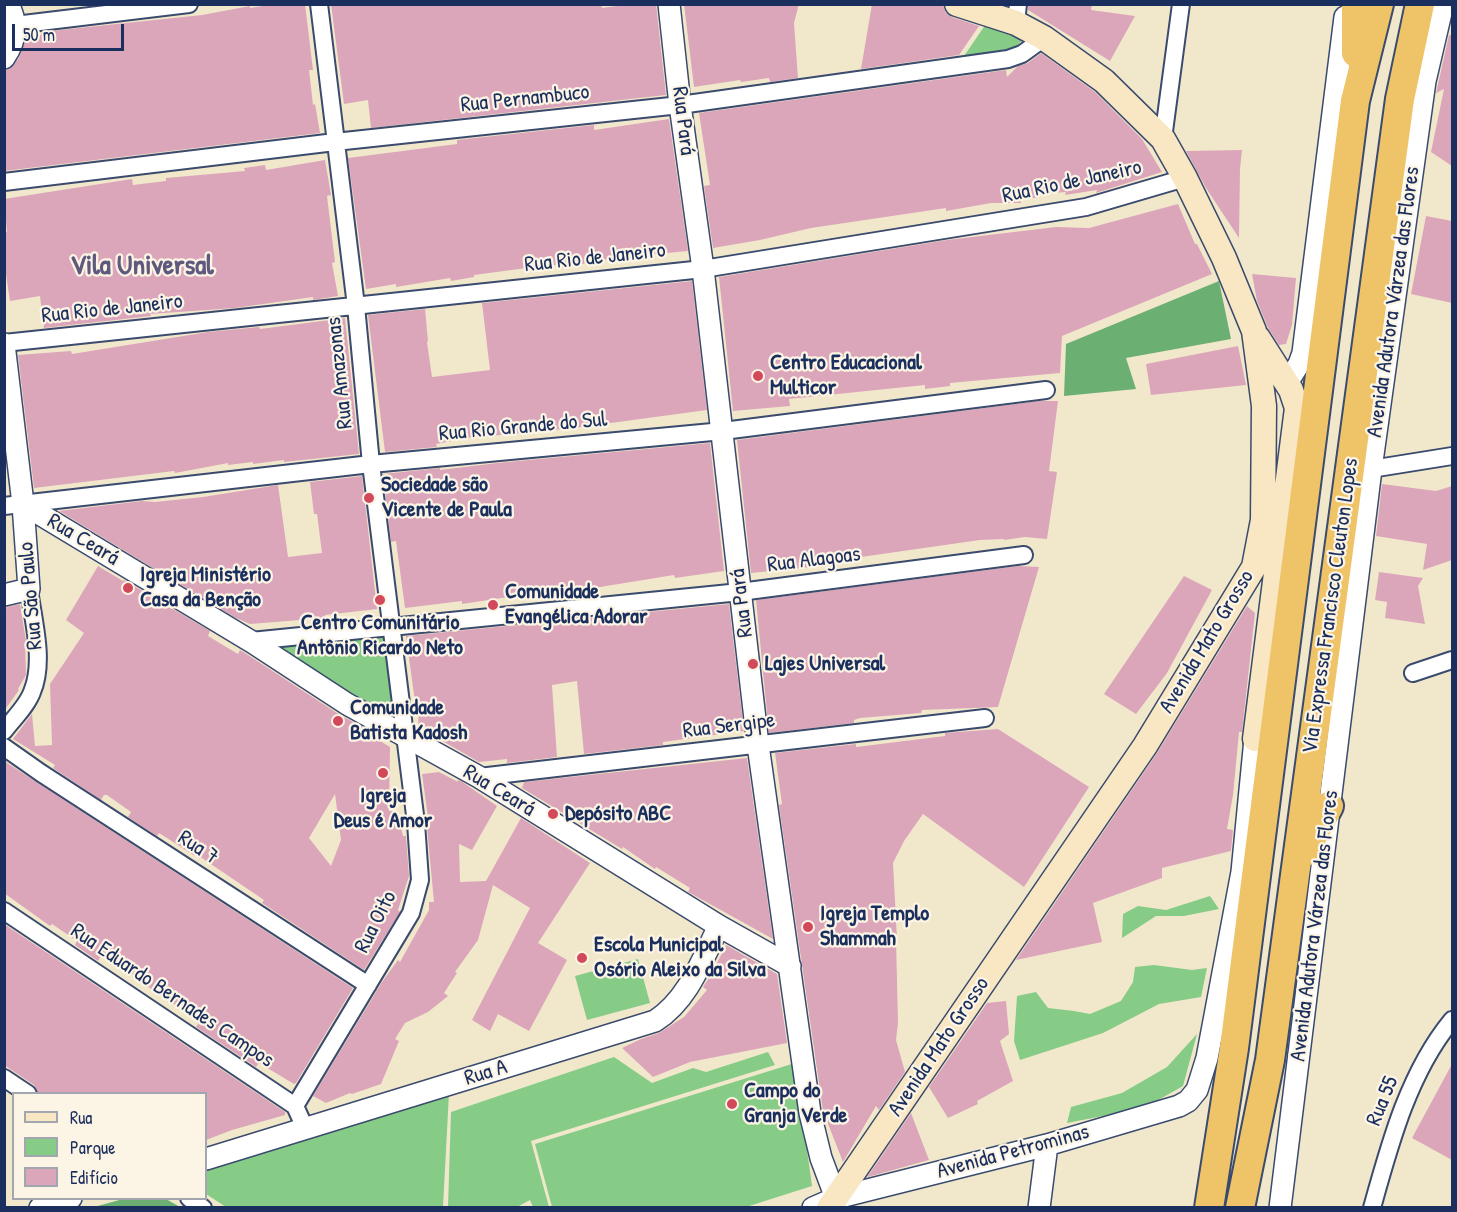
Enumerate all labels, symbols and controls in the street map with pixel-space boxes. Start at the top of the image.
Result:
scale bar [15,12,128,50]
text: 50 m [23,22,55,47]
street label: Rua Pernambuco [459,79,591,119]
street label: Rua Pará [666,85,700,157]
street label: Rua Rio de Janeiro [1000,154,1144,210]
street label: Avenida Adutora Várzea das Flores [1362,165,1426,439]
street label: Rua Rio de Janeiro [523,237,667,279]
district label: Vila Universal [70,250,214,284]
street label: Rua Rio de Janeiro [40,288,184,330]
street label: Rua Amazonas [321,316,359,430]
place label: Centro Educacional Multicor [770,350,922,402]
marker: Centro Educacional Multicor [751,369,765,383]
street label: Rua Rio Grande do Sul [438,407,608,447]
street label: Via Expressa Francisco Cleuton Lopes [1297,457,1365,755]
place label: Sociedade são Vicente de Paula [381,472,512,524]
marker: Sociedade são Vicente de Paula [362,491,376,505]
street label: Rua Ceará [42,508,124,572]
street label: Rua São Paulo [13,541,49,651]
street label: Rua Alagoas [766,541,862,579]
place label: Igreja Ministério Casa da Benção [140,562,271,614]
street label: Avenida Mato Grosso [1154,566,1260,718]
street label: Rua Pará [725,567,759,639]
place label: Comunidade Evangélica Adorar [505,579,647,630]
marker: Igreja Ministério Casa da Benção [121,581,135,595]
marker: Centro Comunitário Antônio Ricardo Neto [373,593,387,607]
marker: Comunidade Evangélica Adorar [486,598,500,612]
place label: Centro Comunitário Antônio Ricardo Neto [297,610,463,662]
place label: Lajes Universal [765,651,885,677]
marker: Lajes Universal [746,657,760,671]
place label: Comunidade Batista Kadosh [350,695,467,746]
street label: Rua Sergipe [681,707,777,745]
marker: Comunidade Batista Kadosh [331,714,345,728]
street label: Rua Ceará [458,759,540,823]
marker: Igreja Deus é Amor [376,766,390,780]
place label: Igreja Deus é Amor [334,783,432,834]
street label: Avenida Adutora Várzea das Flores [1285,789,1345,1063]
place label: Depósito ABC [565,801,671,827]
marker: Depósito ABC [546,807,560,821]
street label: Rua 7 [173,825,223,871]
street label: Rua Oito [349,887,403,957]
place label: Igreja Templo Shammah [820,901,929,952]
street label: Rua Eduardo Bernades Campos [65,918,279,1074]
marker: Igreja Templo Shammah [801,920,815,934]
place label: Escola Municipal Osório Aleixo da Silva [594,932,766,984]
marker: Escola Municipal Osório Aleixo da Silva [575,951,589,965]
street label: Avenida Mato Grosso [883,972,995,1122]
street label: Rua A [461,1054,511,1092]
street label: Rua 55 [1361,1072,1405,1130]
place label: Campo do Granja Verde [744,1078,847,1130]
legend [12,1092,207,1200]
marker: Campo do Granja Verde [725,1097,739,1111]
text: Rua [70,1105,92,1130]
street label: Avenida Petrominas [934,1119,1092,1185]
text: Parque [70,1135,115,1160]
text: Edifício [70,1165,118,1190]

